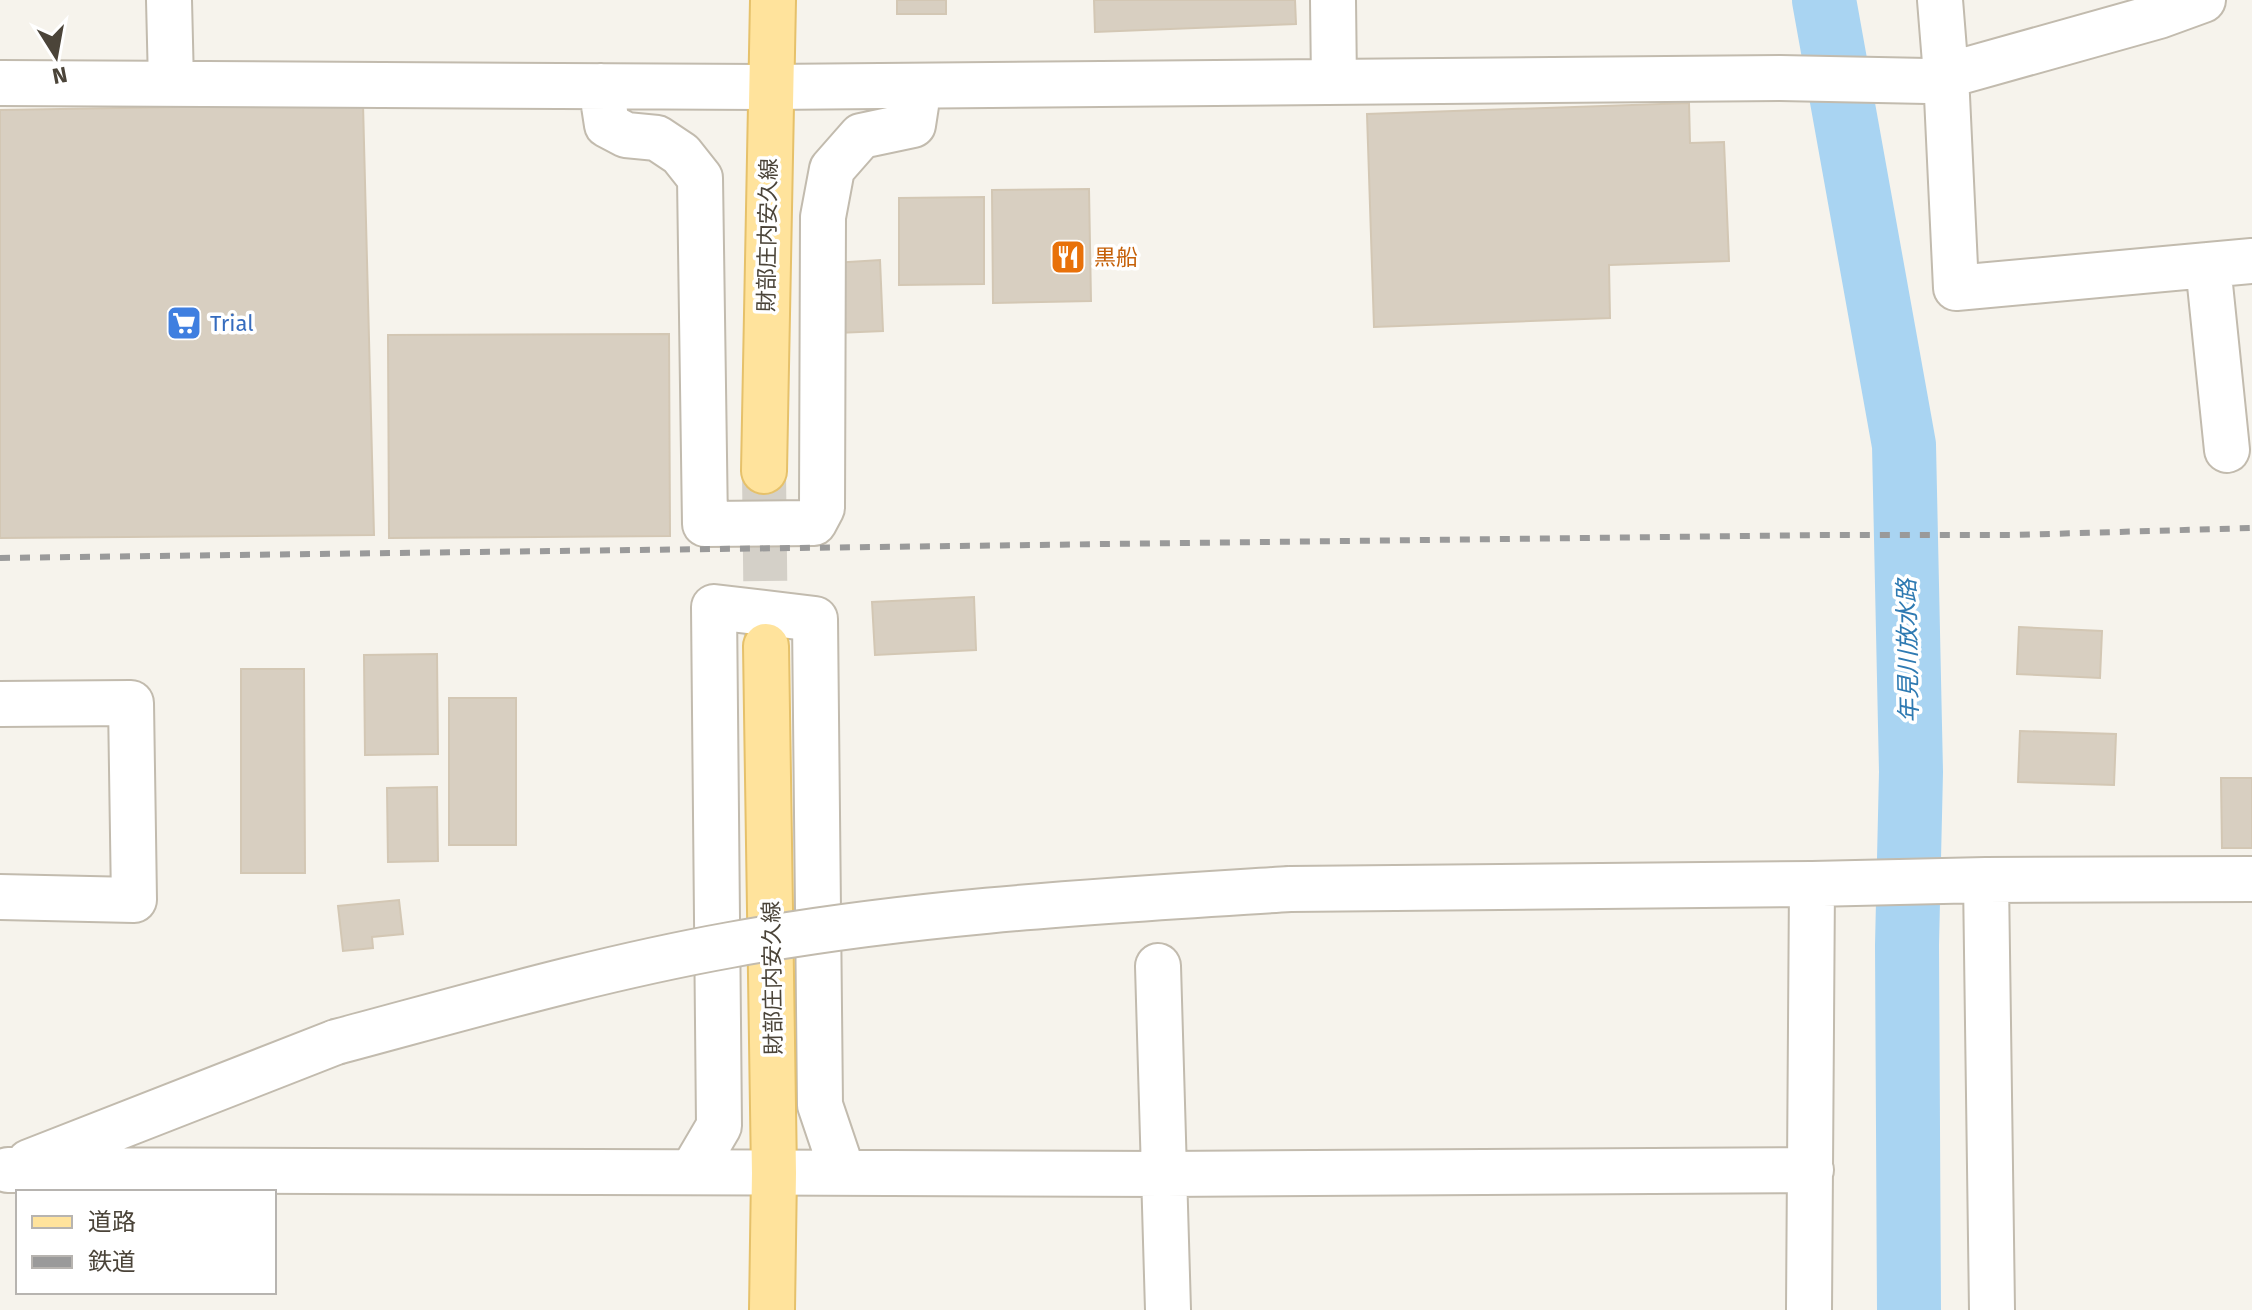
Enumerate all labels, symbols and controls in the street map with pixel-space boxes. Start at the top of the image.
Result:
north arrow [16,16,96,96]
text: N [50,60,69,90]
street label: 財部庄内安久線 [753,158,782,312]
restaurant icon: 黒船 [1049,238,1087,276]
place label: 黒船 [1094,244,1138,271]
supermarket icon: Trial [165,304,203,342]
place label: Trial [210,310,254,337]
water label: 年見川放水路 [1893,577,1923,723]
street label: 財部庄内安久線 [758,901,787,1055]
legend [16,1190,276,1294]
text: 道路 [88,1208,136,1236]
text: 鉄道 [88,1248,136,1276]

